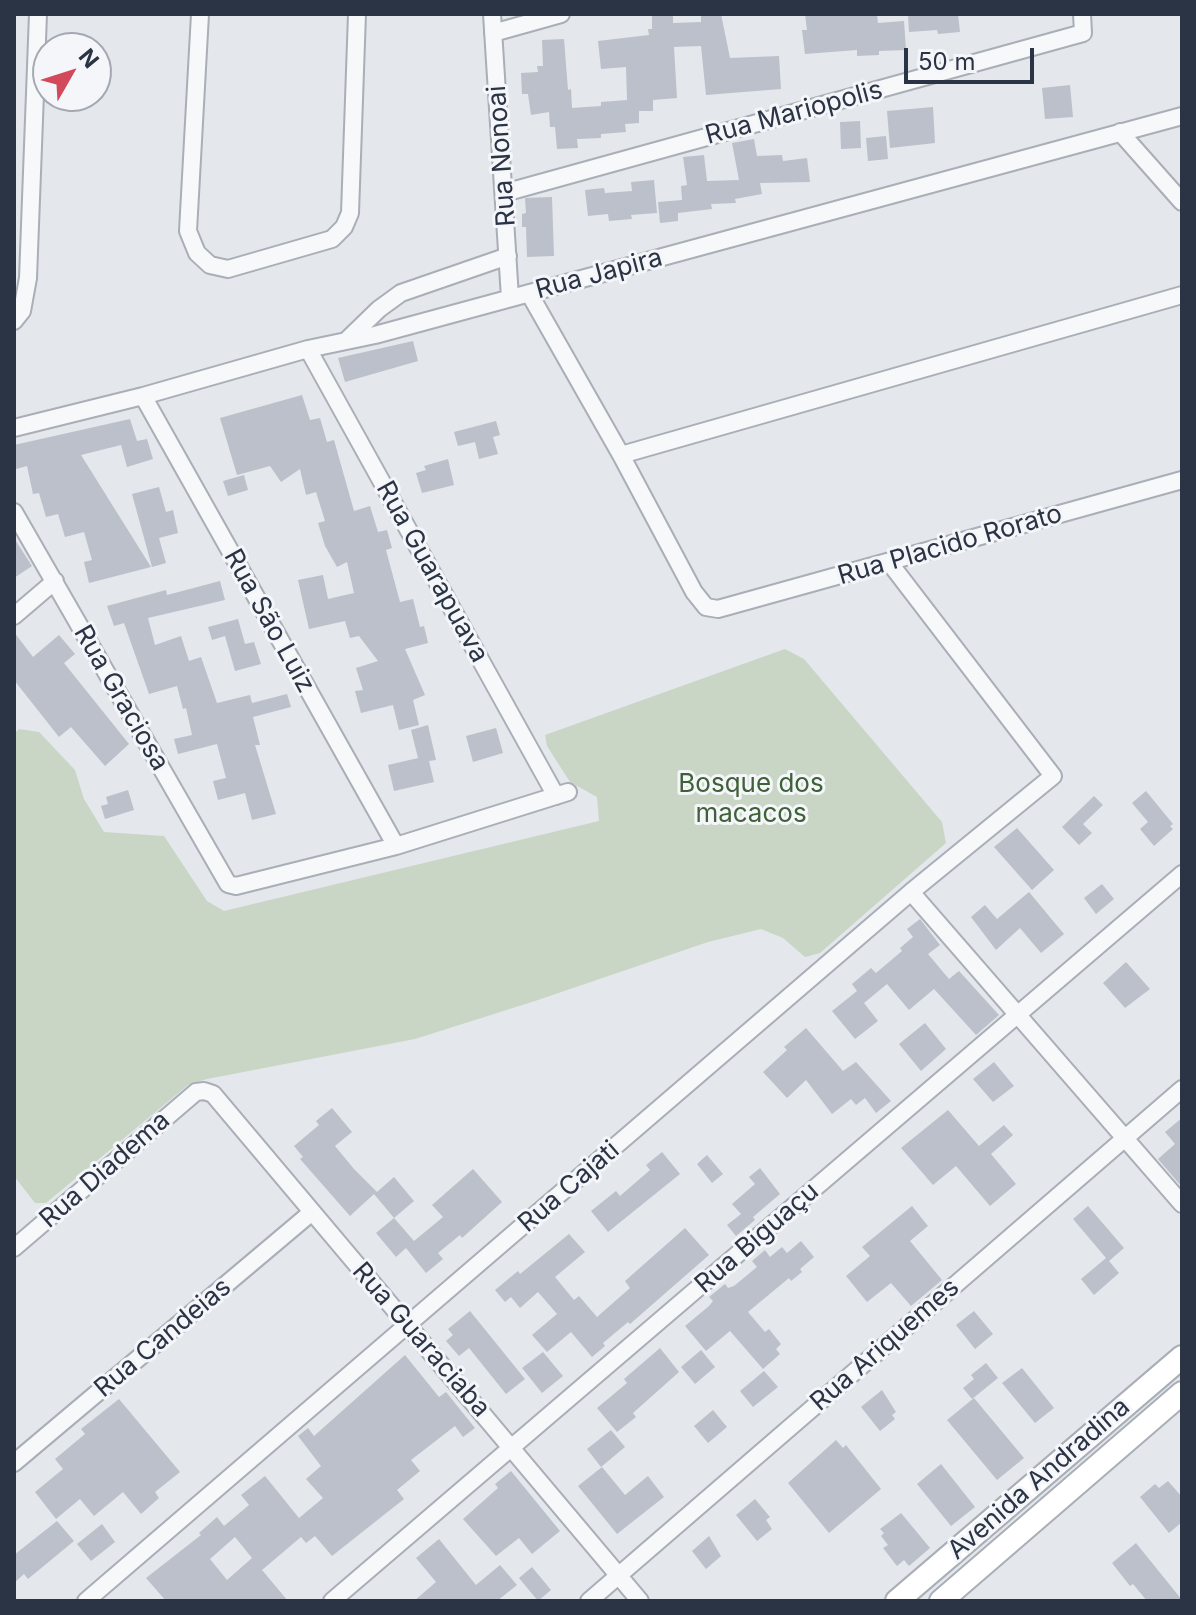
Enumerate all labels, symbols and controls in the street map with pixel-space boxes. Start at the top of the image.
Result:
north arrow [32,32,112,112]
scale bar [908,32,1038,82]
text: N [74,43,104,73]
text: 50 m [918,47,976,76]
street label: Rua Mariopolis [702,74,886,152]
street label: Rua Nonoai [482,84,522,228]
street label: Rua Japira [532,242,666,306]
street label: Rua Guarapuava [369,476,495,668]
street label: Rua Placido Rorato [834,498,1066,592]
street label: Rua São Luiz [217,544,321,698]
street label: Rua Graciosa [67,620,175,776]
park label: Bosque dos macacos [678,768,824,830]
street label: Rua Diadema [34,1105,176,1235]
street label: Rua Cajati [512,1135,626,1239]
street label: Rua Biguaçu [689,1176,825,1300]
street label: Rua Guaraciaba [345,1256,497,1424]
street label: Rua Candeias [88,1272,238,1404]
street label: Rua Ariquemes [804,1272,966,1418]
street label: Avenida Andradina [942,1392,1136,1566]

